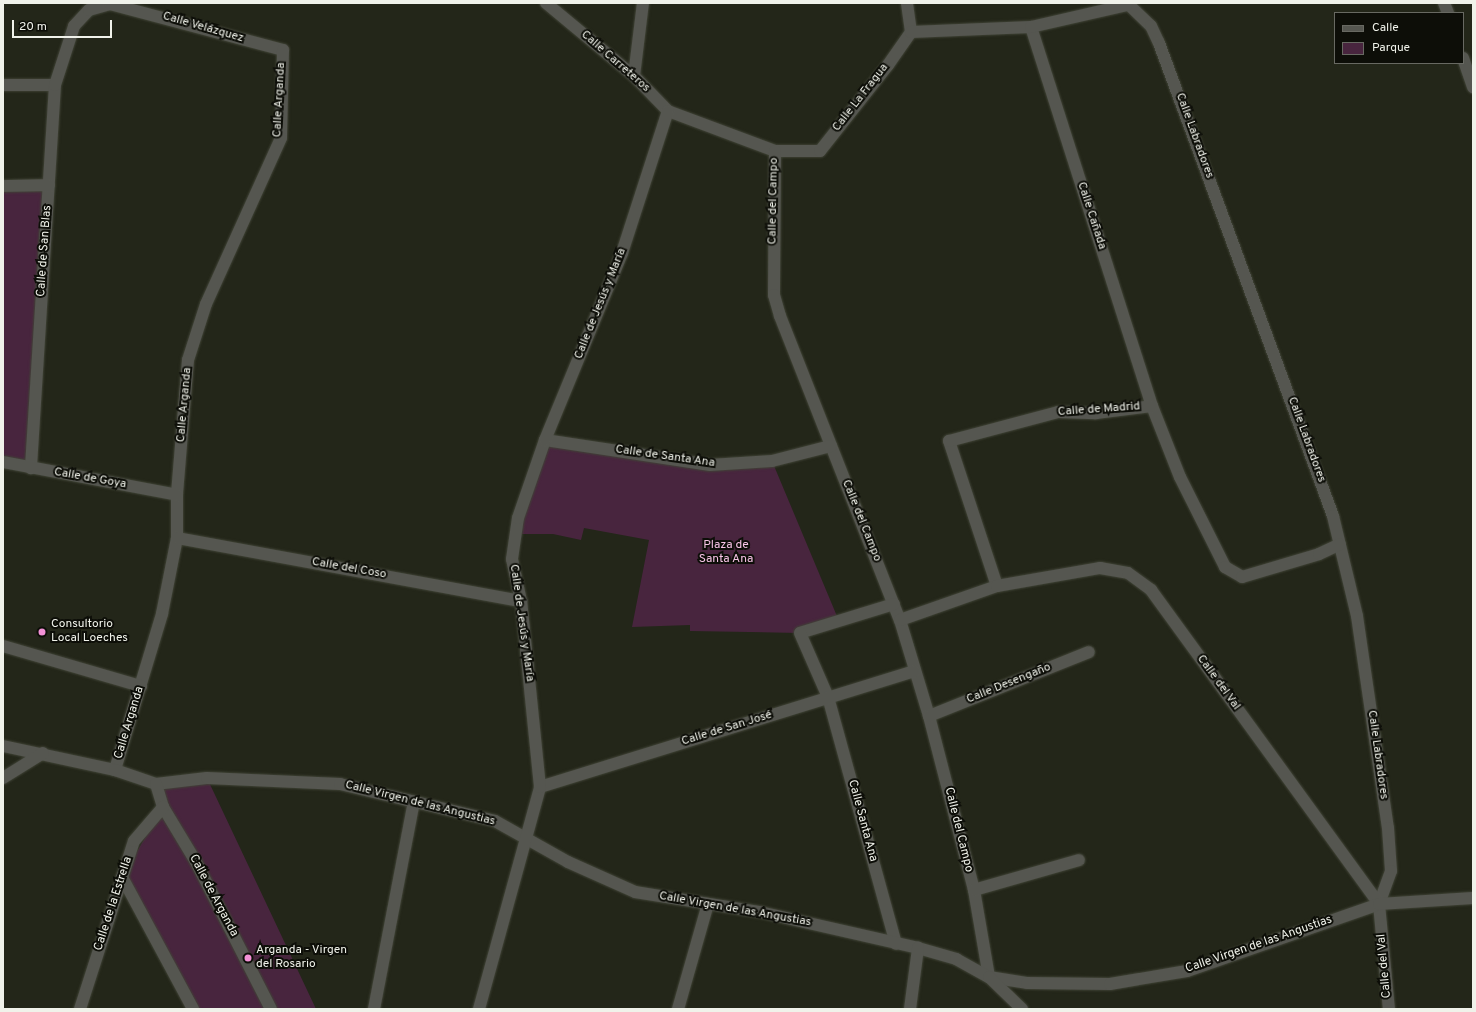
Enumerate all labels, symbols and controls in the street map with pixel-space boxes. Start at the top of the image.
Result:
street label: Calle Velázquez [161,9,245,47]
scale bar [14,12,114,38]
legend [1334,12,1464,64]
text: 20 m [19,19,47,35]
text: Calle [1372,20,1399,36]
street label: Calle Carreteros [578,28,652,96]
text: Parque [1372,40,1410,56]
street label: Calle La Fragua [830,61,892,135]
street label: Calle Arganda [271,62,289,138]
street label: Calle Labradores [1172,91,1216,181]
street label: Calle del Campo [766,157,782,245]
street label: Calle Cañada [1073,180,1109,252]
street label: Calle de San Blas [35,205,55,297]
street label: Calle de Jesús y María [572,247,630,361]
street label: Calle Arganda [175,367,195,443]
street label: Calle Labradores [1284,395,1328,485]
street label: Calle de Madrid [1057,400,1141,420]
street label: Calle de Santa Ana [614,443,716,471]
street label: Calle de Goya [53,466,127,492]
street label: Calle del Campo [838,478,884,564]
park label: Plaza de Santa Ana [698,539,754,567]
street label: Calle del Coso [311,555,387,583]
street label: Calle de Jesús y María [506,563,536,683]
place label: Consultorio Local Loeches [51,618,128,646]
marker: Consultorio Local Loeches [36,626,48,638]
street label: Calle del Val [1193,652,1243,714]
street label: Calle Desengaño [965,661,1053,707]
street label: Calle Arganda [112,685,148,761]
street label: Calle de San José [680,708,774,750]
street label: Calle Labradores [1364,709,1390,801]
street label: Calle Virgen de las Angustias [343,778,497,830]
street label: Calle Santa Ana [844,778,880,864]
street label: Calle del Campo [940,786,976,874]
street label: Calle de Arganda [185,852,241,940]
street label: Calle de la Estrella [92,855,136,953]
street label: Calle Virgen de las Angustias [657,889,813,931]
street label: Calle Virgen de las Angustias [1183,913,1335,977]
street label: Calle del Val [1375,933,1395,999]
place label: Arganda - Virgen del Rosario [256,944,348,972]
marker: Arganda - Virgen del Rosario [243,953,253,963]

